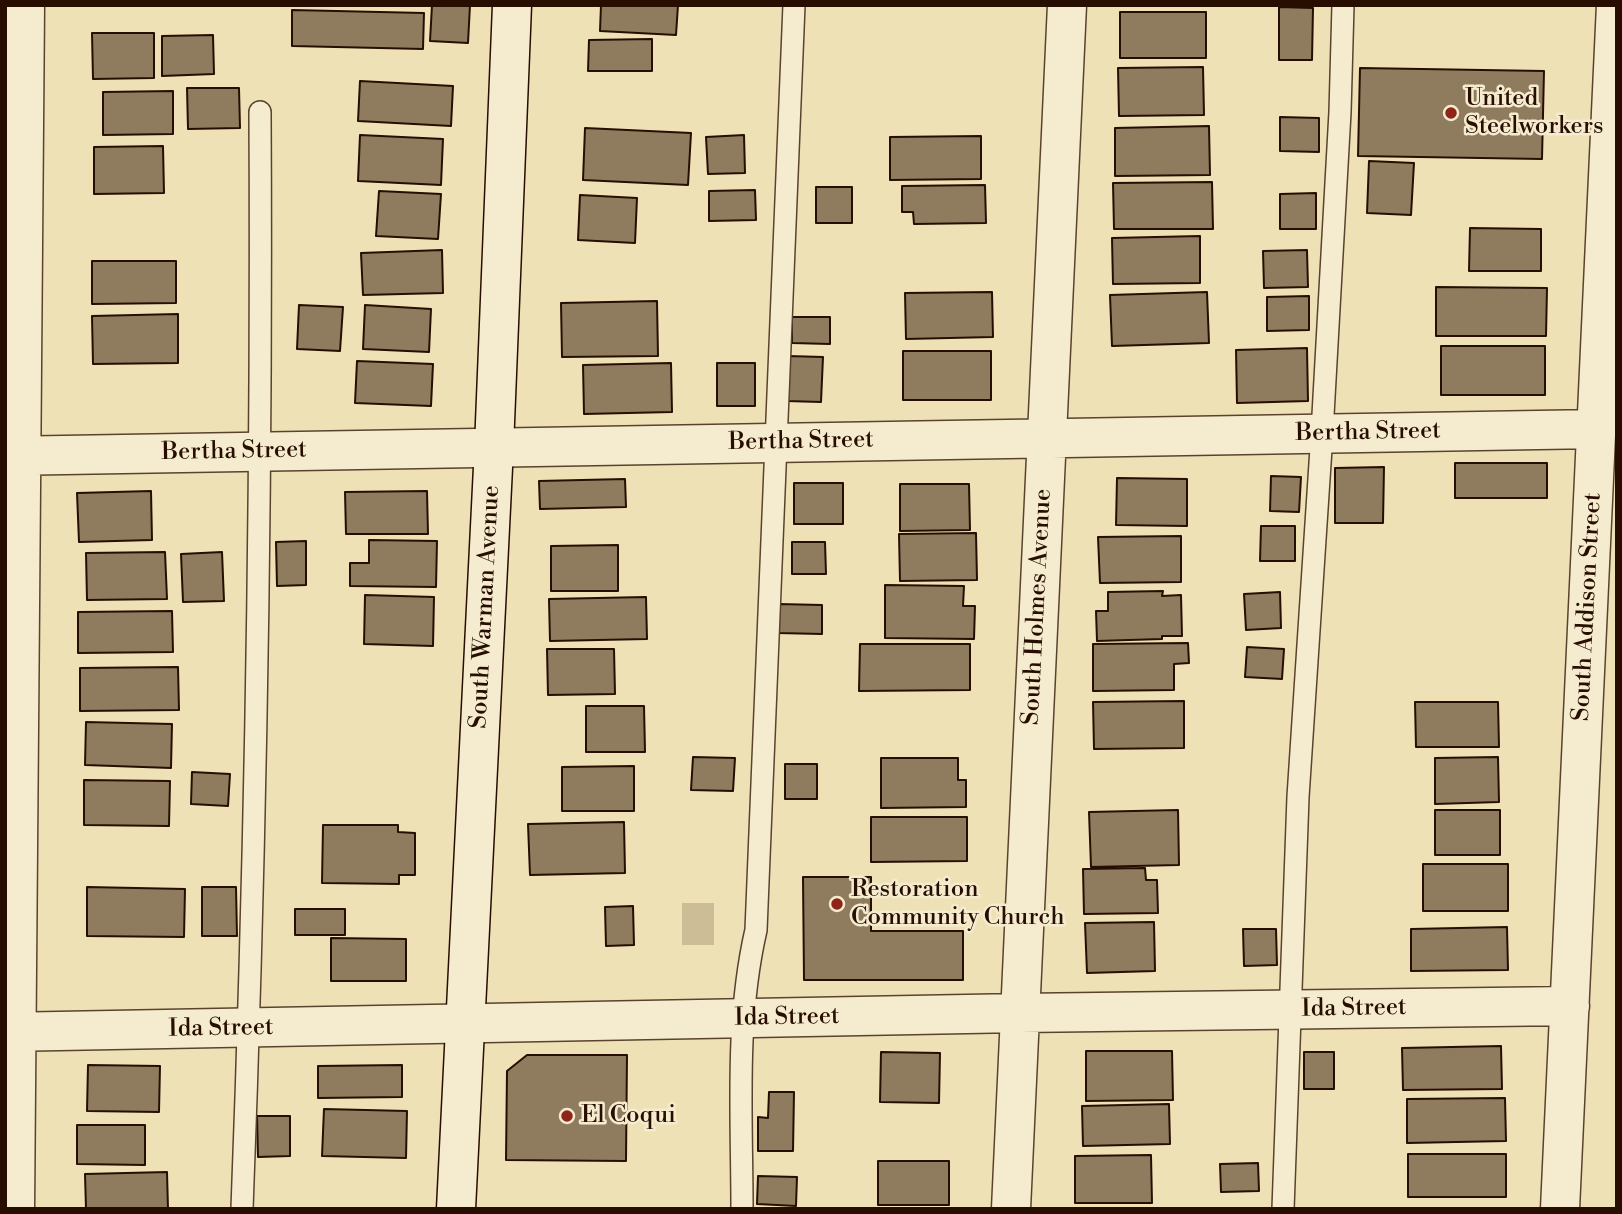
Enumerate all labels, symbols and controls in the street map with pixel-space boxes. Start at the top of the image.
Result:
place label: United Steelworkers [1465,85,1604,141]
marker: United Steelworkers [1443,105,1459,121]
street label: Bertha Street [1295,417,1441,449]
street label: Bertha Street [728,426,874,458]
street label: Bertha Street [161,436,307,468]
street label: South Warman Avenue [465,485,507,729]
street label: South Holmes Avenue [1017,488,1059,726]
street label: South Addison Street [1568,492,1608,722]
place label: Restoration Community Church [851,876,1065,932]
marker: Restoration Community Church [829,896,845,912]
street label: Ida Street [1301,994,1407,1024]
street label: Ida Street [734,1003,840,1033]
street label: Ida Street [168,1014,274,1044]
place label: El Coqui [581,1102,676,1130]
marker: El Coqui [559,1108,575,1124]

